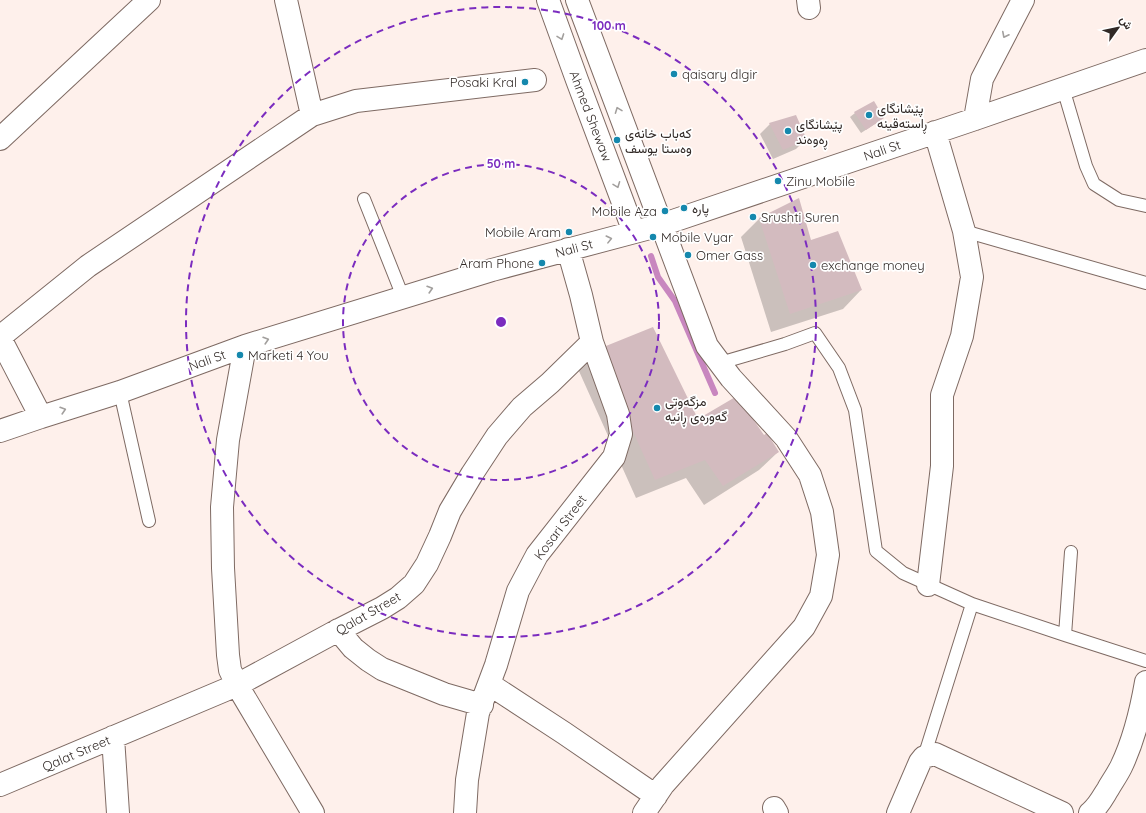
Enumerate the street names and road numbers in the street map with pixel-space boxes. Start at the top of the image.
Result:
street label: Ahmed Shewaw [566,68,616,164]
street label: Nali St [861,136,903,164]
street label: Nali St [553,235,595,261]
street label: Nali St [186,346,228,374]
street label: Kosari Street [530,491,590,563]
street label: Qalat Street [333,588,403,638]
street label: Qalat Street [40,732,112,774]

